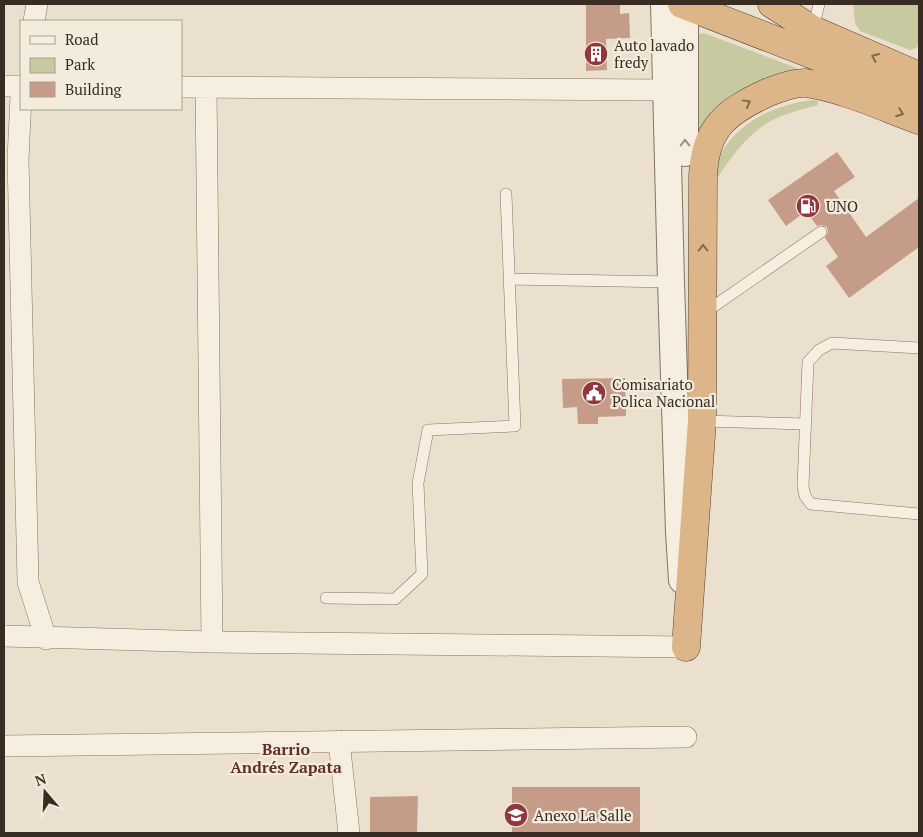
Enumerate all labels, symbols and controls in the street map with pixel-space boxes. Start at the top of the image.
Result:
legend [20,20,182,110]
text: Road [65,29,98,49]
place label: Auto lavado fredy [614,35,694,72]
building icon: Auto lavado fredy [583,41,609,67]
one-way arrow [871,52,880,63]
text: Park [65,54,95,74]
text: Building [65,79,123,99]
one-way arrow [741,100,750,110]
one-way arrow [895,107,904,117]
one-way arrow [680,139,690,146]
fuel station icon: UNO [795,193,821,219]
place label: UNO [826,196,858,216]
one-way arrow [698,244,708,252]
place label: Comisariato Polica Nacional [612,374,715,411]
public building icon: Comisariato Polica Nacional [581,380,607,406]
district label: Barrio Andrés Zapata [230,738,342,778]
north arrow [20,767,70,817]
text: N [32,768,49,790]
school or university icon: Anexo La Salle [503,802,529,828]
place label: Anexo La Salle [534,805,632,825]

